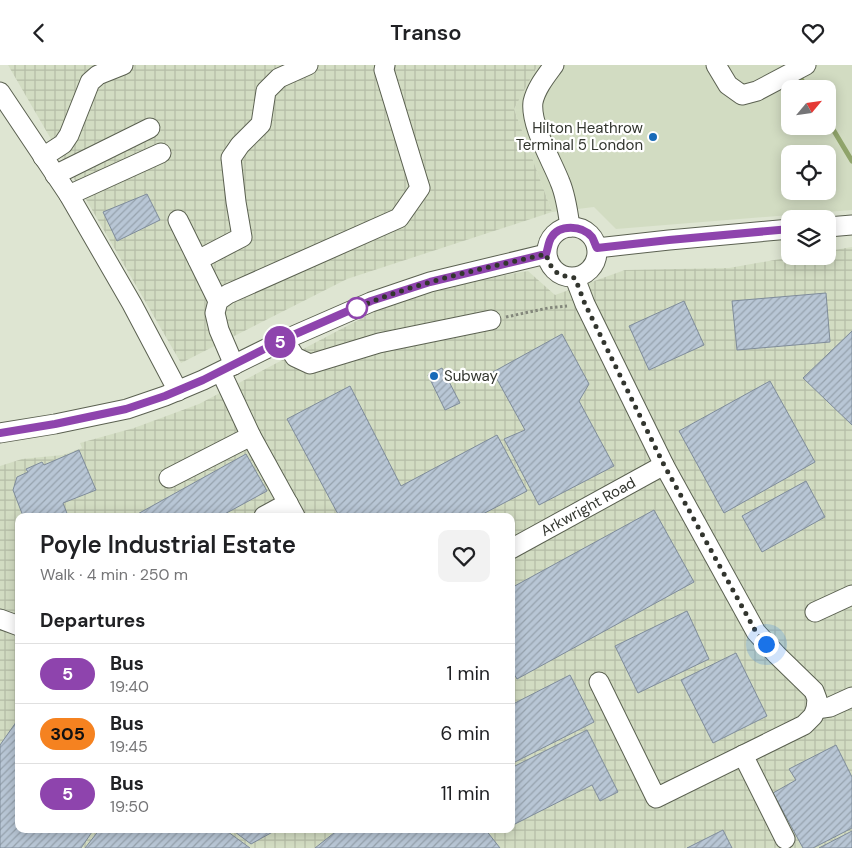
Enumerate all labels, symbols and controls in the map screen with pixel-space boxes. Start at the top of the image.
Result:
text: Transo [390,18,462,47]
icon: back [25,19,53,47]
icon: heart [799,19,827,47]
north arrow [781,80,836,135]
map controls [781,80,836,265]
place label: Hilton Heathrow Terminal 5 London [516,118,644,155]
marker: Hilton Heathrow Terminal 5 London [647,131,659,143]
button: locate [781,145,836,200]
button: layers [781,210,836,265]
unlabelled marker [346,297,368,319]
line badge: 5 [264,326,296,358]
text: 5 [274,330,286,354]
place label: Subway [444,366,499,386]
marker: Subway [428,370,440,382]
street label: Arkwright Road [537,472,639,541]
text: Poyle Industrial Estate [40,529,296,560]
button: heart [438,530,490,582]
text: Walk · 4 min · 250 m [40,564,188,585]
text: Departures [40,608,145,633]
your location [754,632,779,657]
text: Bus [110,651,144,676]
text: 1 min [447,661,490,686]
text: 5 [62,662,73,686]
text: 19:40 [110,676,149,697]
text: Bus [110,711,144,736]
text: 6 min [441,721,490,746]
text: 305 [50,722,85,746]
text: 19:45 [110,736,148,757]
text: Bus [110,771,144,796]
text: 11 min [441,781,490,806]
text: 5 [62,782,73,806]
text: 19:50 [110,796,149,817]

